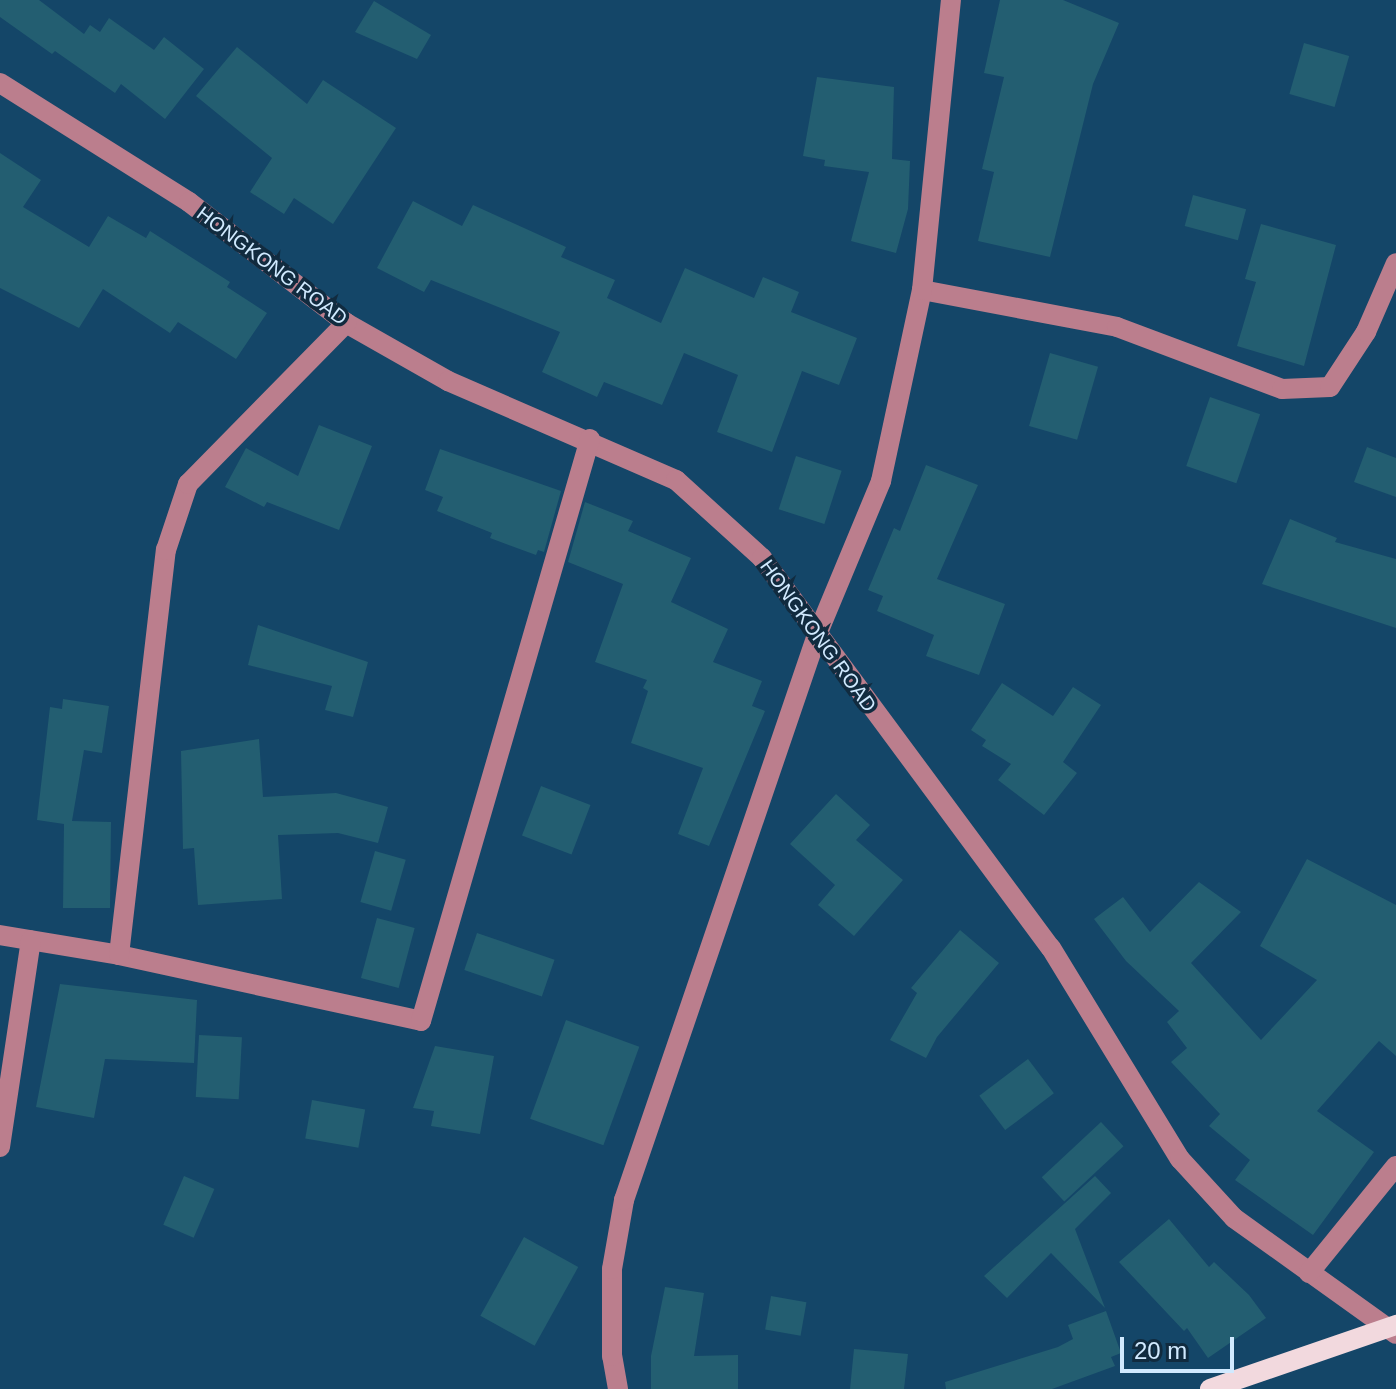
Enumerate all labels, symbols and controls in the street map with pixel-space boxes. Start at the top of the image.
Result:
street label: HONGKONG ROAD [192,202,352,330]
street label: HONGKONG ROAD [755,555,881,717]
scale bar [1124,1321,1238,1371]
text: 20 m [1134,1337,1187,1364]

